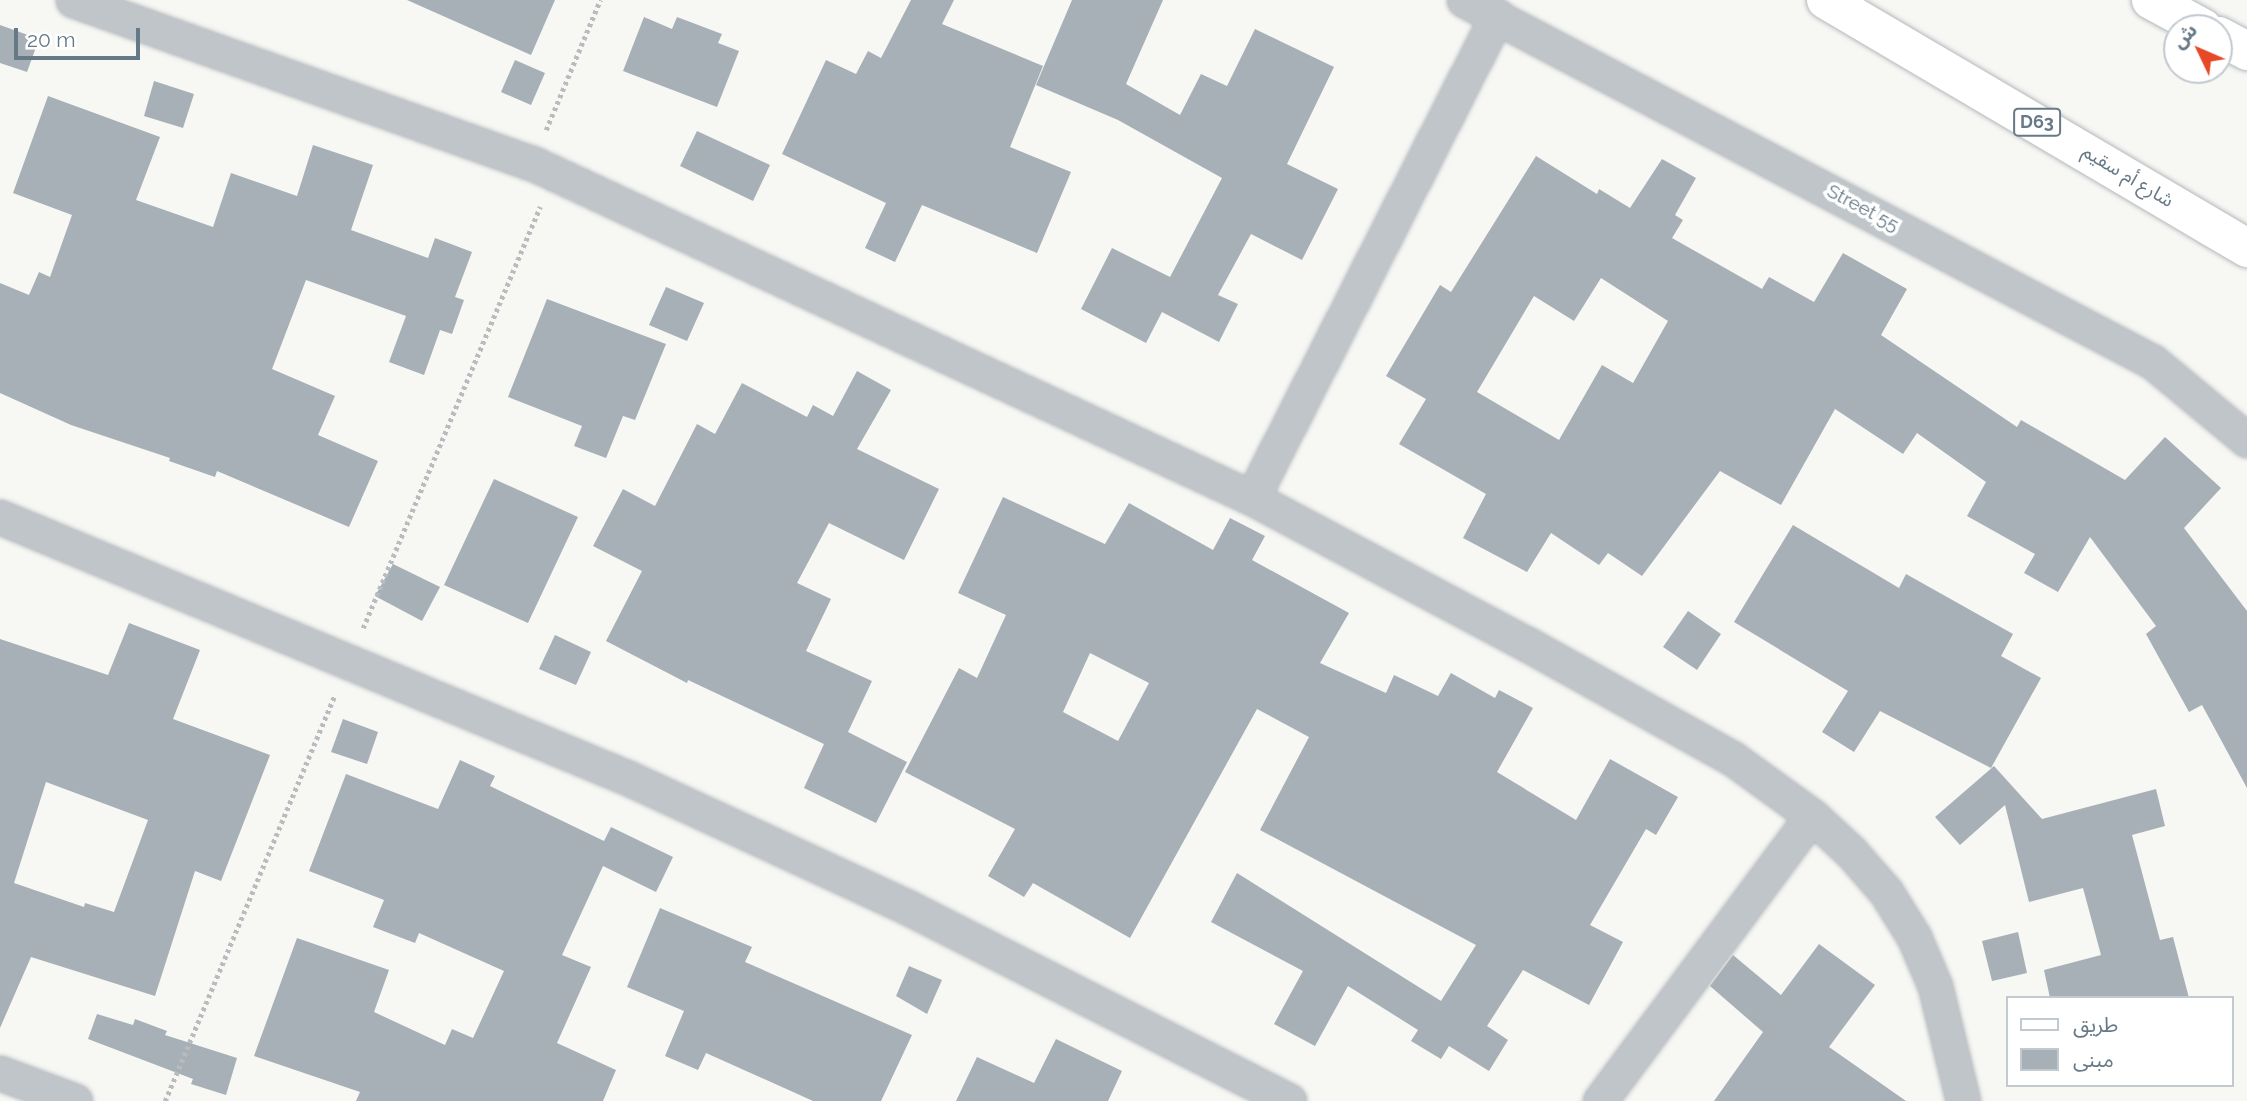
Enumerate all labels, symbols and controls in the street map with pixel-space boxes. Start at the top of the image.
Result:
scale bar [18,14,144,58]
north arrow [2163,14,2233,84]
text: ش [2167,19,2201,53]
text: 20 m [27,27,75,52]
road number: D63 [2012,107,2062,136]
street label: شارع أم سقيم [2078,140,2178,212]
street label: Street 55 [1823,180,1903,236]
legend [2006,996,2233,1087]
text: طريق [2073,1012,2118,1037]
text: مبنى [2073,1047,2114,1072]

